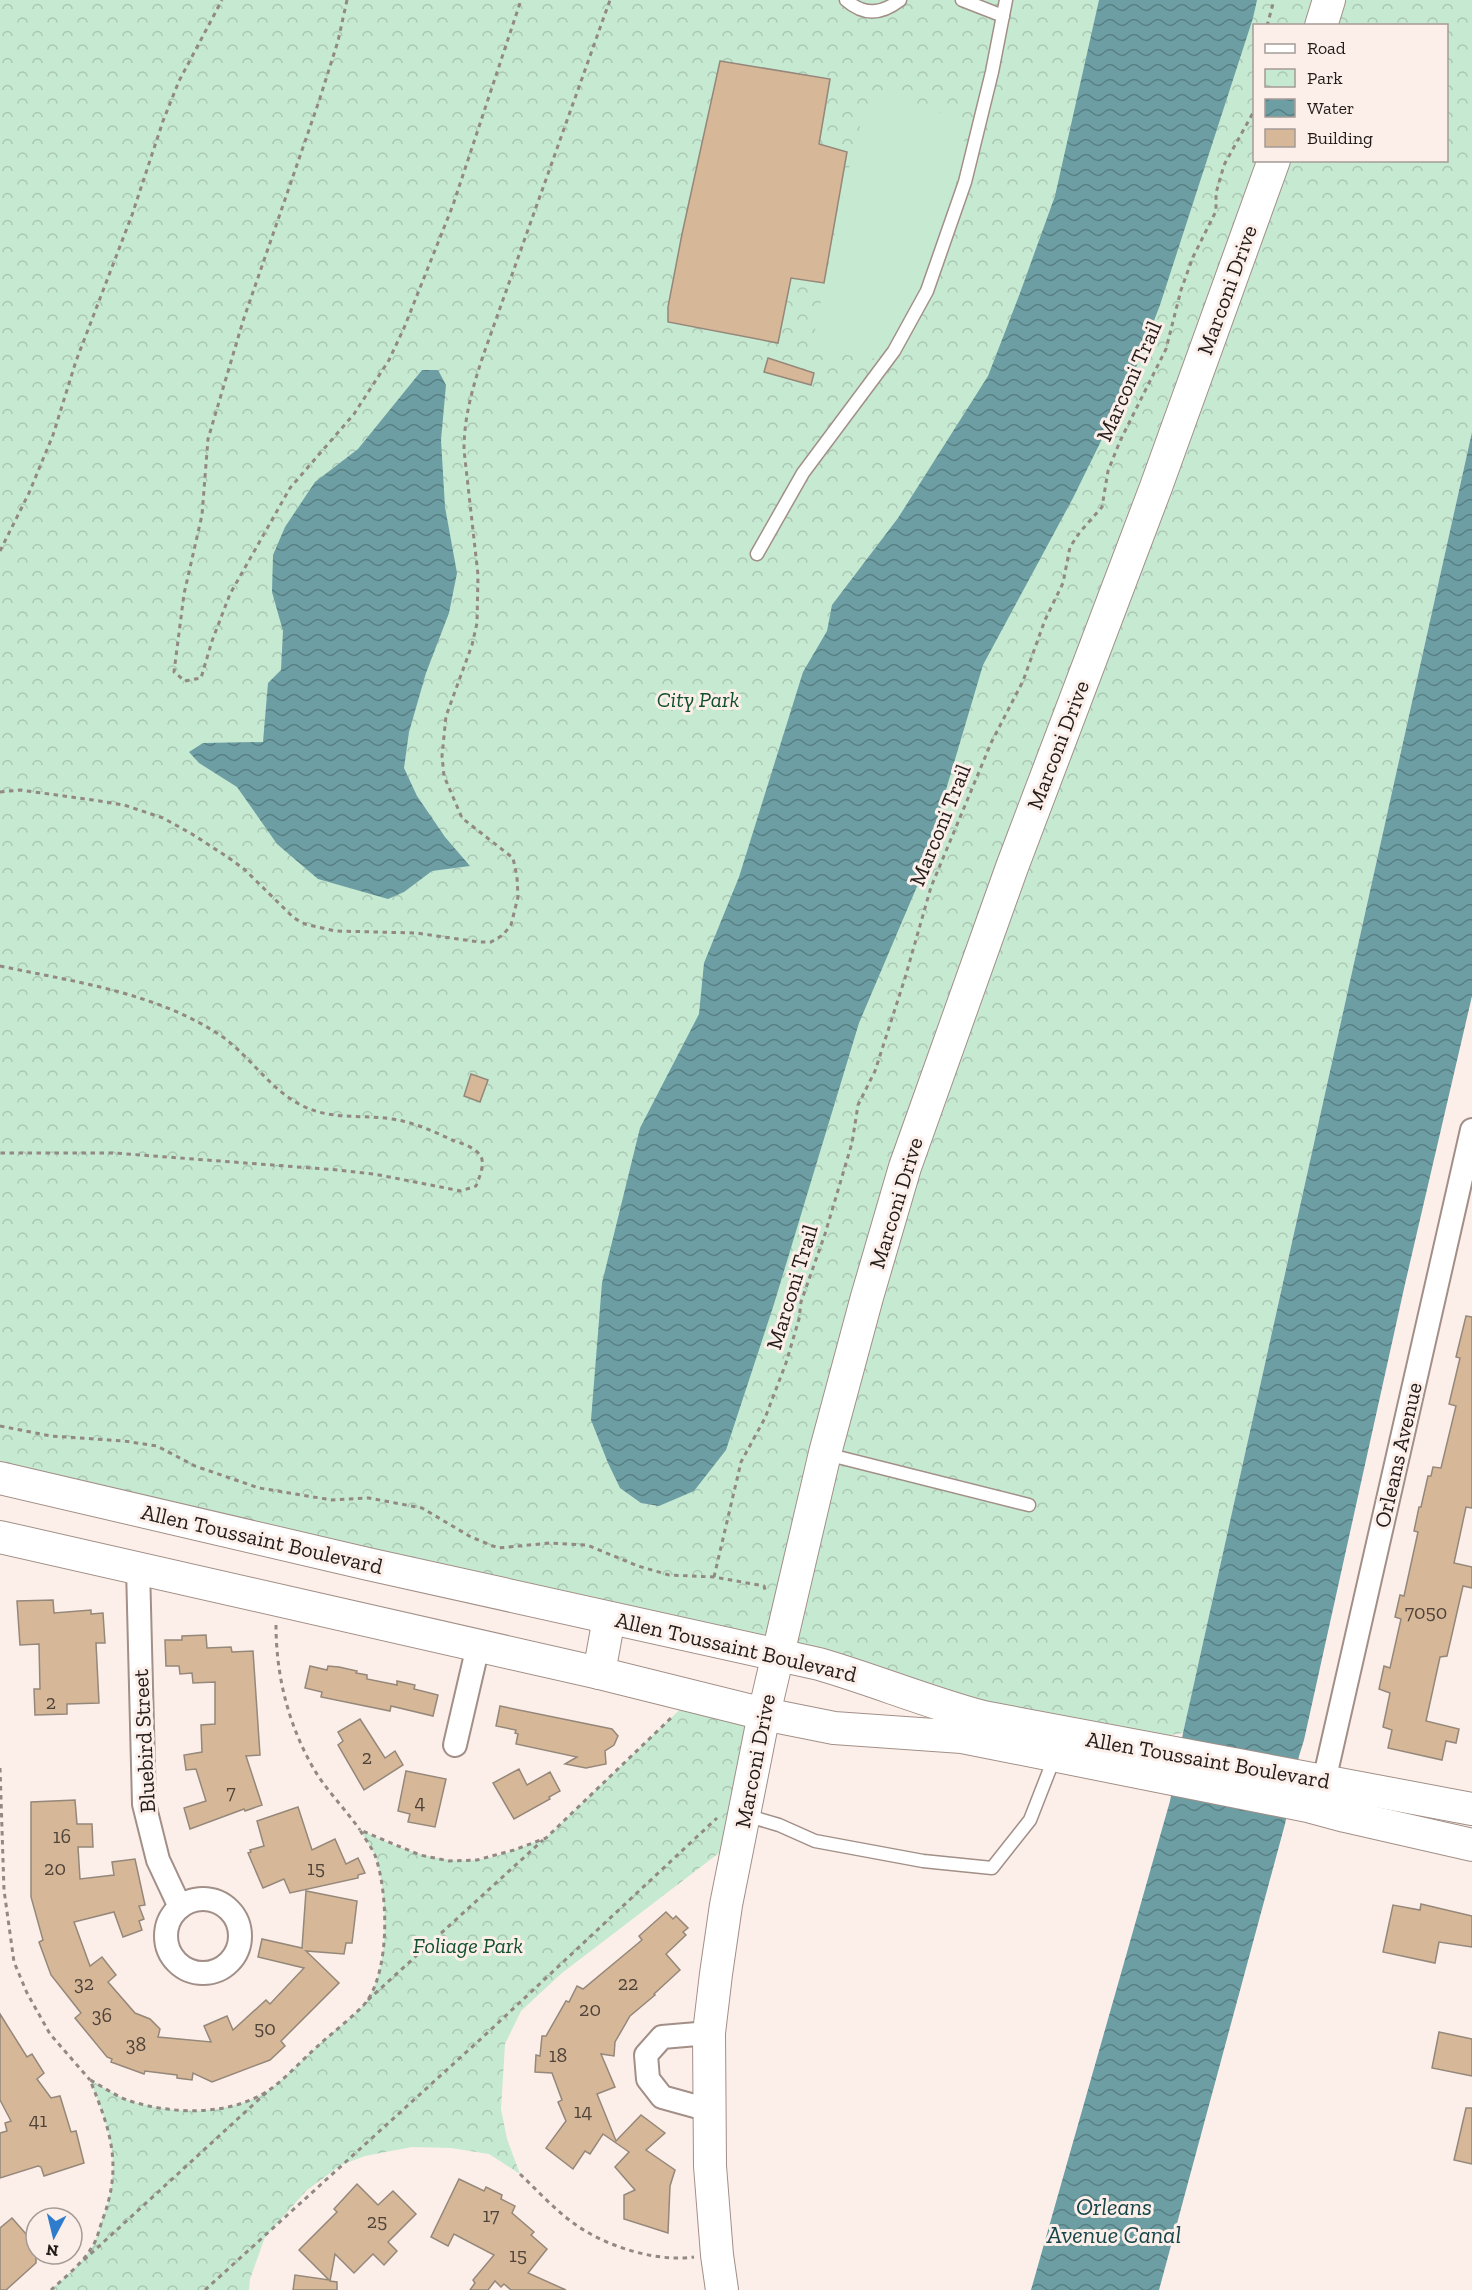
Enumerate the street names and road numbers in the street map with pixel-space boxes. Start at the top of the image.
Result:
street label: Marconi Drive [1191,221,1263,359]
street label: Marconi Trail [1090,316,1168,445]
street label: Marconi Drive [1021,677,1095,813]
street label: Marconi Trail [903,760,977,890]
street label: Marconi Drive [863,1134,929,1272]
street label: Marconi Trail [760,1221,824,1353]
street label: Orleans Avenue [1368,1380,1428,1530]
street label: Allen Toussaint Boulevard [139,1498,385,1580]
street label: Allen Toussaint Boulevard [613,1606,859,1688]
street label: Bluebird Street [127,1668,161,1814]
street label: Marconi Drive [729,1692,781,1830]
street label: Allen Toussaint Boulevard [1084,1725,1332,1795]

